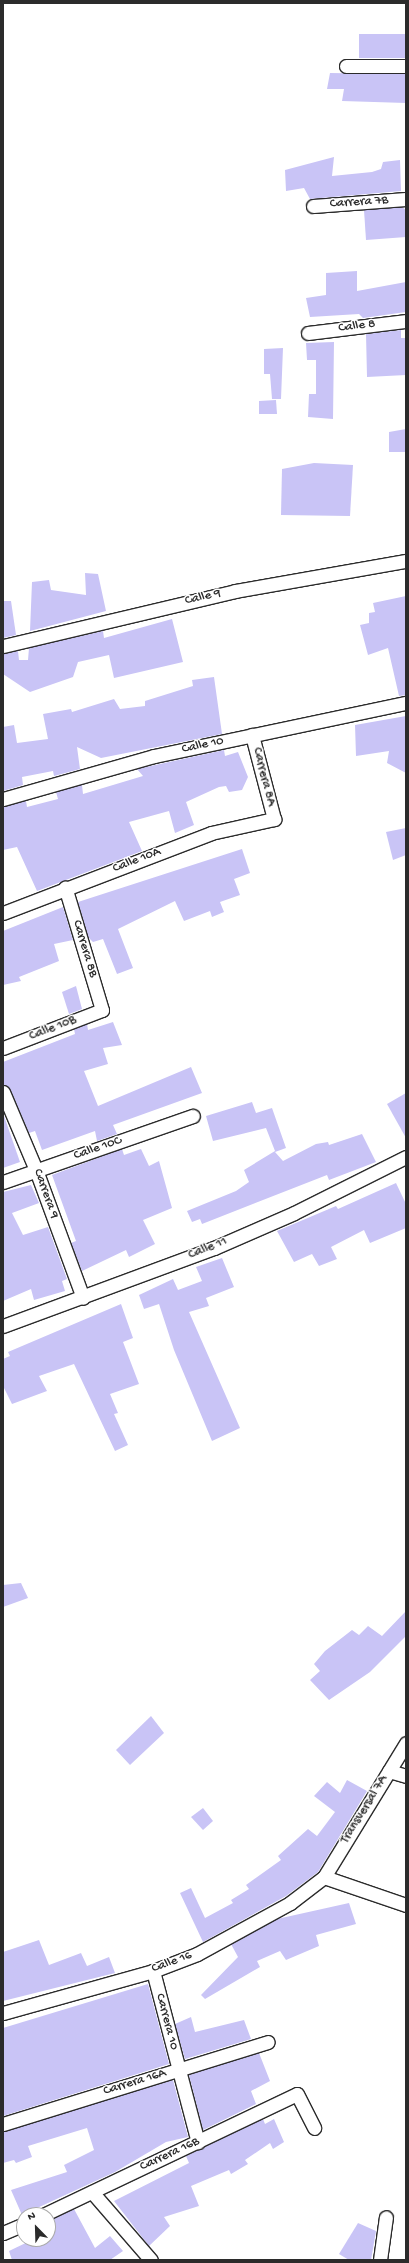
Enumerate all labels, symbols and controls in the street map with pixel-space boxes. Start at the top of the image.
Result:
street label: Carrera 7B [329,193,389,213]
street label: Calle 8 [338,317,376,337]
street label: Calle 9 [184,586,222,610]
street label: Calle 10 [181,734,225,758]
street label: Carrera 8A [248,746,278,808]
street label: Calle 10A [111,845,163,877]
street label: Carrera 8B [68,919,100,979]
street label: Calle 10B [27,1013,79,1045]
street label: Calle 10C [72,1134,124,1164]
street label: Carrera 9 [29,1167,61,1221]
street label: Calle 11 [186,1234,230,1264]
street label: Transversal 7A [338,1773,392,1847]
street label: Calle 16 [150,1949,194,1977]
street label: Carrera 10 [151,1992,181,2052]
street label: Carrera 16A [102,2066,168,2100]
street label: Carrera 16B [138,2135,202,2175]
north arrow [16,2207,56,2247]
text: N [26,2210,37,2224]

